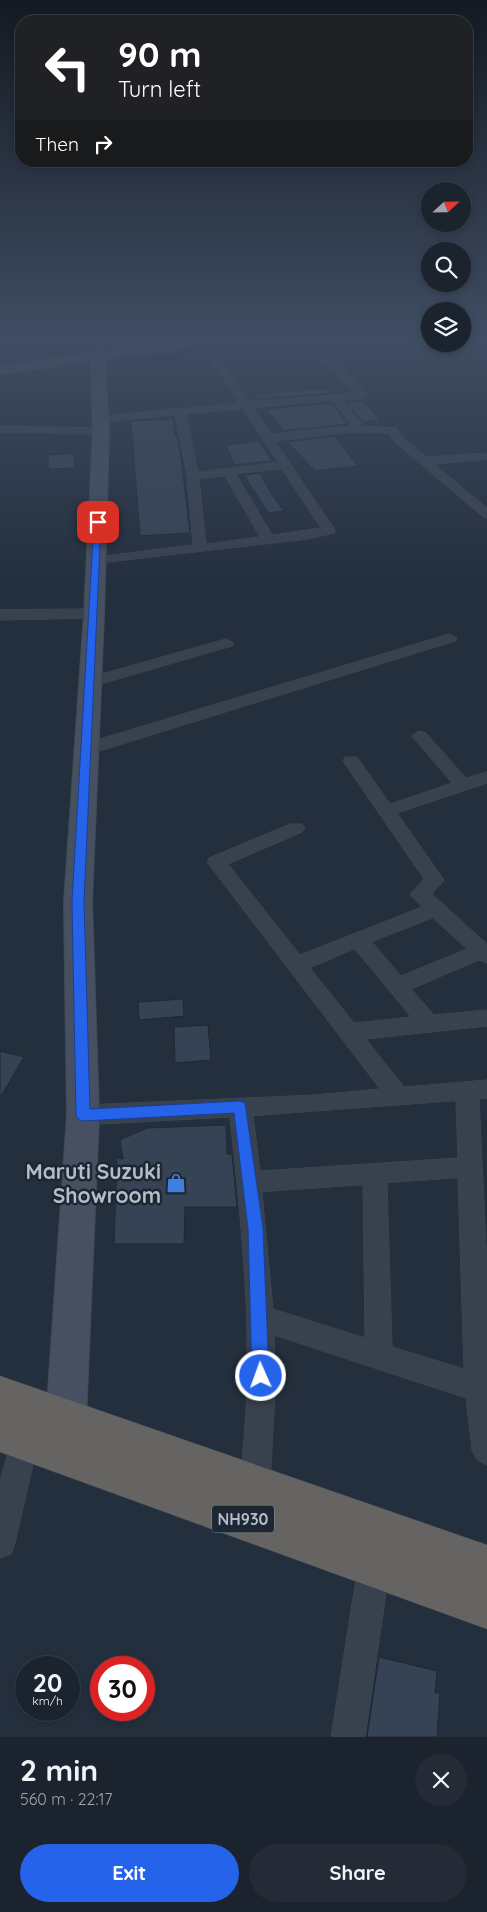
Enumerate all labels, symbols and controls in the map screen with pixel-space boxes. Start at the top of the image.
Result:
text: 90 m [118,32,201,76]
icon: left [35,35,100,100]
text: Turn left [118,75,201,103]
icon: right [89,130,117,158]
text: Then [35,132,79,156]
north arrow [421,182,471,232]
map controls [421,182,471,352]
button: search [421,242,471,292]
button: layers [421,302,471,352]
pin [77,501,119,543]
icon: arrive [84,508,112,536]
place label: Maruti Suzuki Showroom [25,1158,161,1208]
shop icon: Maruti Suzuki Showroom [165,1172,187,1194]
position arrow [234,1349,286,1401]
road number: NH930 [212,1506,274,1532]
speed limit sign: 30 [90,1656,155,1721]
text: 20 [33,1667,62,1698]
text: km/h [32,1693,63,1708]
text: 2 min [20,1751,98,1789]
button: close [415,1754,467,1806]
text: 560 m · 22:17 [20,1789,113,1809]
button: Exit [20,1844,239,1902]
button: Share [249,1844,467,1902]

